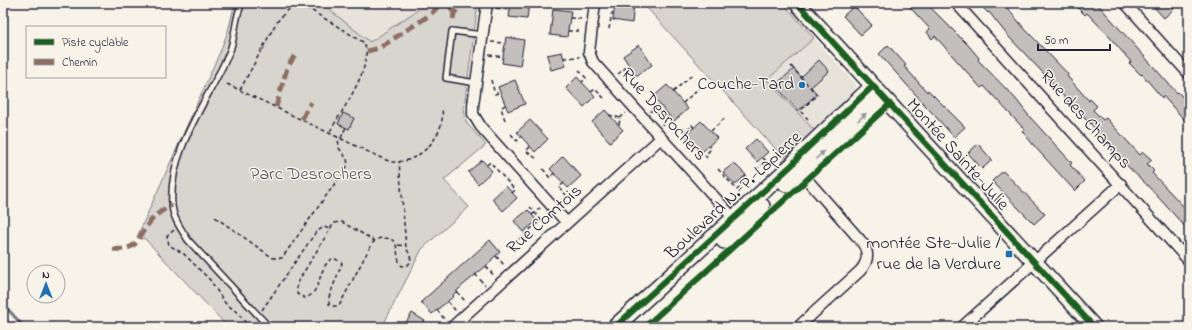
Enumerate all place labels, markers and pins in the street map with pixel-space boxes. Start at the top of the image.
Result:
place label: Couche-Tard [697,72,794,98]
marker: Couche-Tard [797,80,807,90]
place label: montée Ste-Julie / rue de la Verdure [866,231,1002,278]
marker: montée Ste-Julie / rue de la Verdure [1004,249,1014,259]

